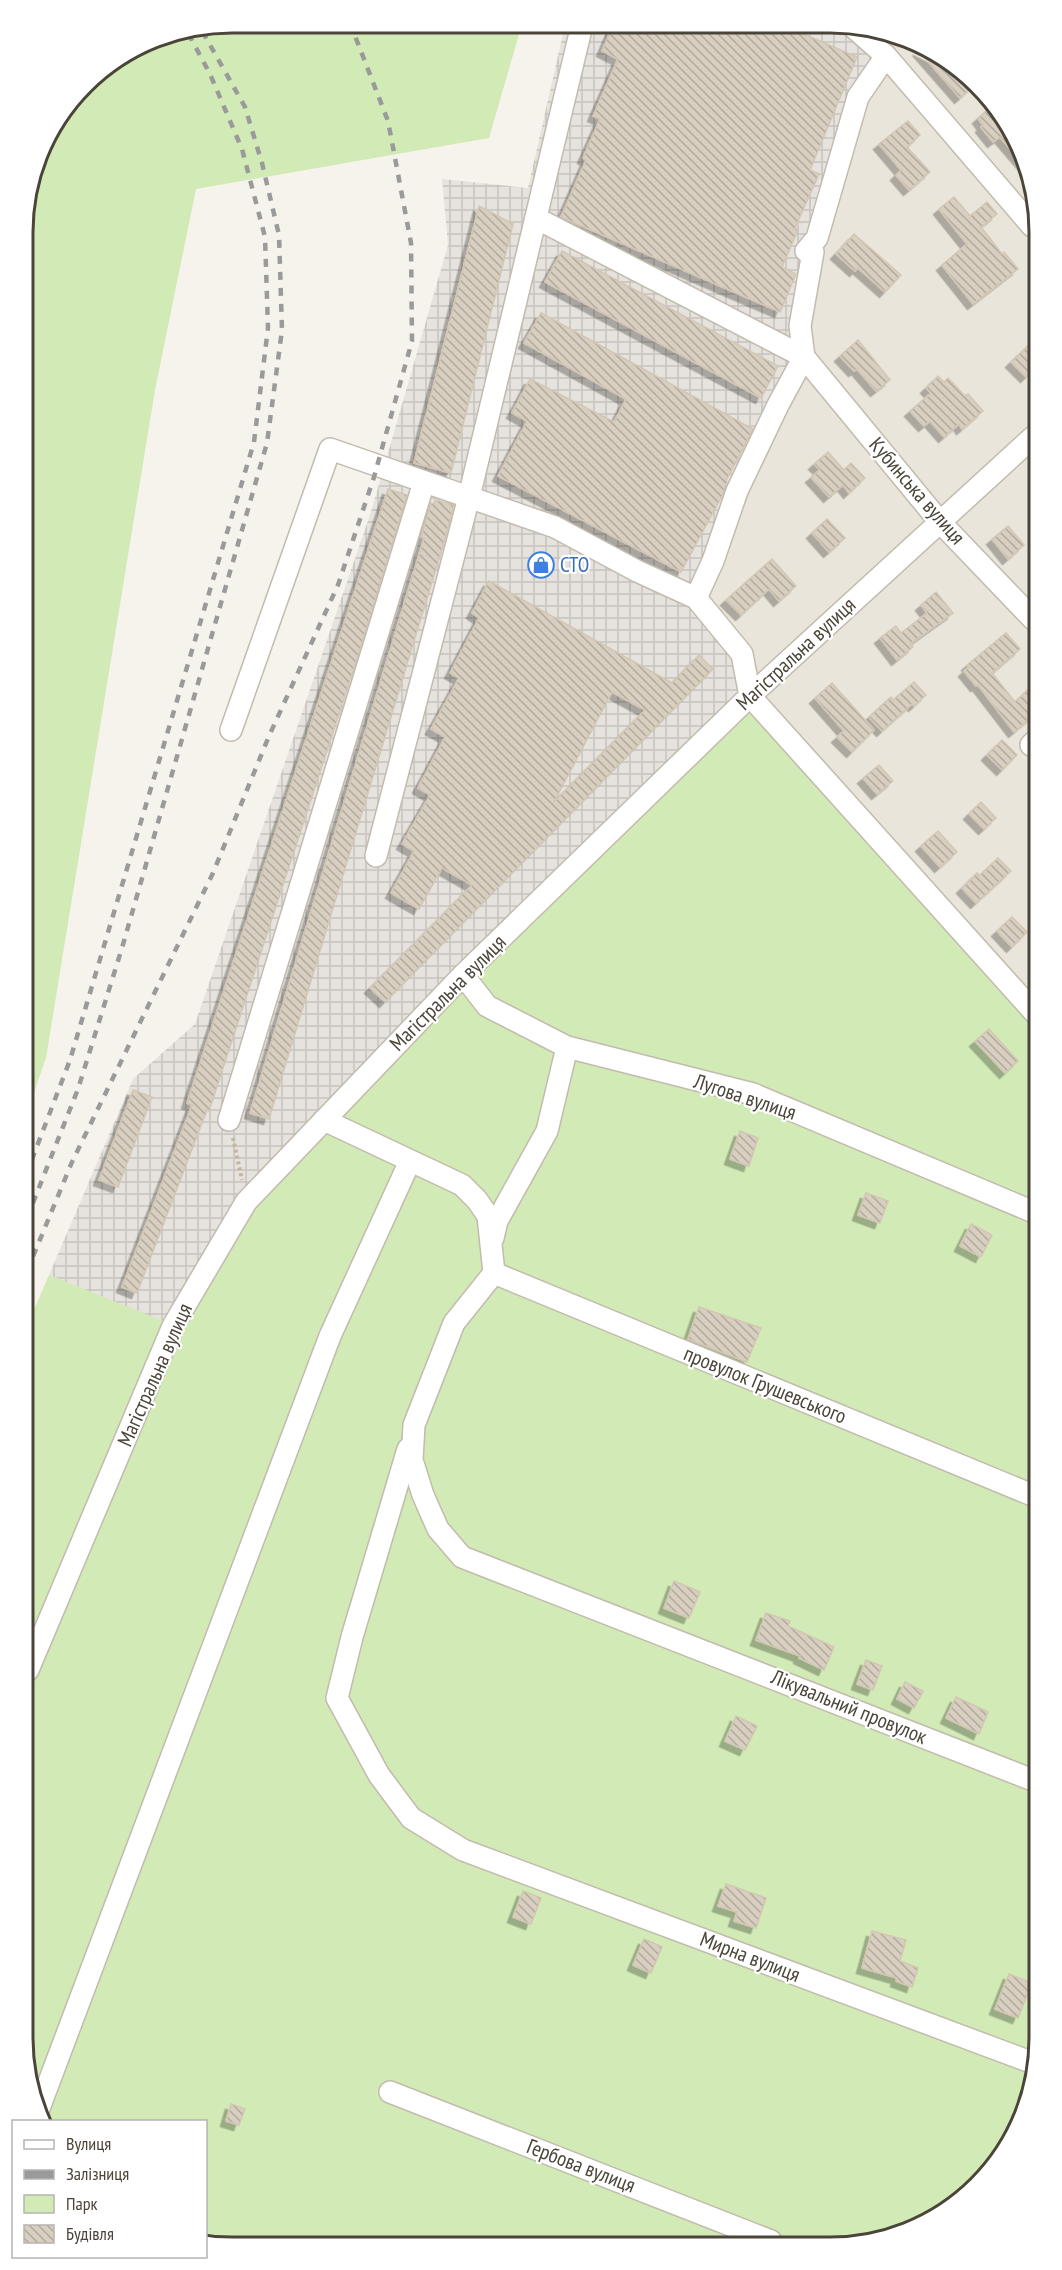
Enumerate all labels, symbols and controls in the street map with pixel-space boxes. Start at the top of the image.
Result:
street label: Кубинська вулиця [864,432,971,550]
shop icon: СТО [526,550,556,580]
place label: СТО [560,551,589,578]
street label: Магістральна вулиця [730,591,861,716]
street label: Магістральна вулиця [384,929,512,1057]
street label: Лугова вулиця [690,1067,800,1126]
street label: Магістральна вулиця [111,1299,198,1451]
street label: провулок Грушевського [680,1340,850,1429]
street label: Лікувальний провулок [766,1663,931,1750]
street label: Мирна вулиця [696,1925,804,1988]
legend [12,2120,207,2258]
text: Вулиця [66,2132,111,2155]
street label: Гербова вулиця [523,2132,639,2199]
text: Залізниця [66,2162,129,2185]
text: Парк [66,2192,97,2215]
text: Будівля [66,2222,114,2245]

